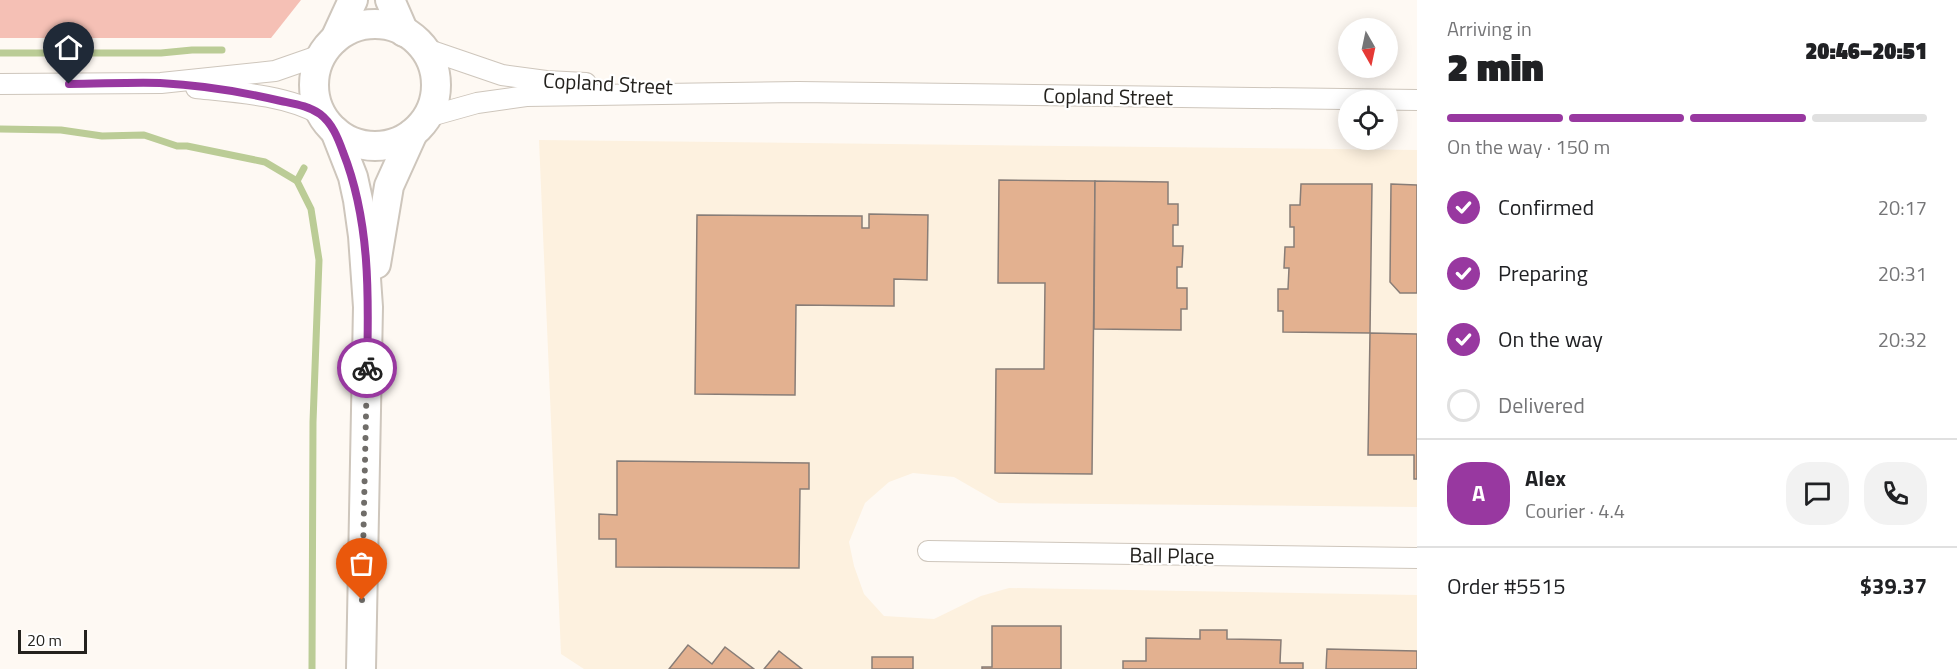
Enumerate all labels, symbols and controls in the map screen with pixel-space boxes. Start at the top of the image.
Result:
text: Arriving in [1447,13,1532,44]
north arrow [1338,18,1398,78]
map controls [1338,18,1398,150]
pin [43,22,94,84]
icon: home [52,31,85,64]
text: 20:46–20:51 [1805,34,1927,68]
text: 2 min [1447,37,1544,96]
street label: Copland Street [542,64,674,102]
street label: Copland Street [1043,79,1174,113]
button: locate [1338,90,1398,150]
text: On the way · 150 m [1447,131,1610,162]
text: Confirmed [1498,190,1594,224]
icon: check [1447,191,1480,224]
text: 20:17 [1878,192,1927,223]
text: Preparing [1498,256,1588,290]
icon: check [1447,257,1480,290]
text: 20:31 [1878,258,1927,289]
text: On the way [1498,322,1603,356]
icon: check [1447,323,1480,356]
text: 20:32 [1878,324,1927,355]
courier [337,338,397,398]
icon: bike [351,352,384,385]
text: Delivered [1498,388,1585,422]
text: Alex [1525,461,1566,495]
button: chat [1786,462,1849,525]
button: phone [1864,462,1927,525]
text: A [1472,476,1485,510]
text: Courier · 4.4 [1525,495,1625,526]
pin [336,538,387,600]
street label: Ball Place [1129,538,1215,572]
icon: bag [345,547,378,580]
text: Order #5515 [1447,569,1566,603]
text: $39.37 [1860,569,1927,603]
scale bar [18,627,87,654]
text: 20 m [27,628,62,652]

